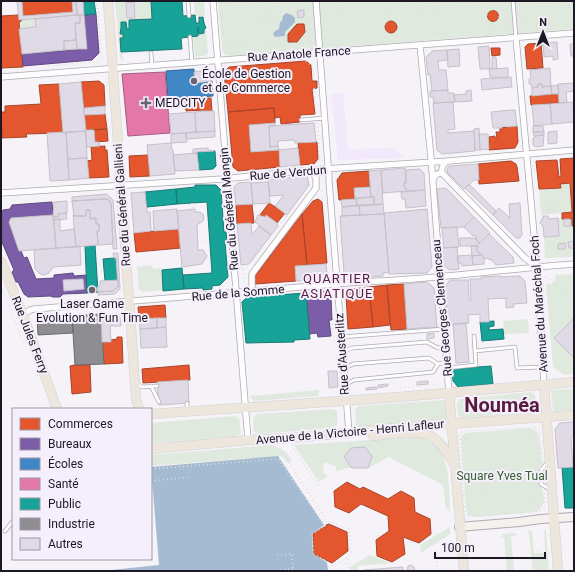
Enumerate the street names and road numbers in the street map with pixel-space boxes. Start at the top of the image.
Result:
street label: Rue Anatole France [247,43,351,65]
street label: Rue du Général Gallieni [111,143,133,267]
street label: Rue du Général Mangin [217,147,241,271]
street label: Rue de Verdun [249,163,327,183]
street label: Avenue du Maréchal Foch [527,235,551,373]
street label: Rue Georges Clemenceau [429,239,455,377]
street label: Rue de la Somme [191,282,285,304]
street label: Rue Jules Ferry [9,294,51,376]
street label: Rue d'Austerlitz [332,312,352,395]
street label: Avenue de la Victoire - Henri Lafleur [255,417,445,447]

